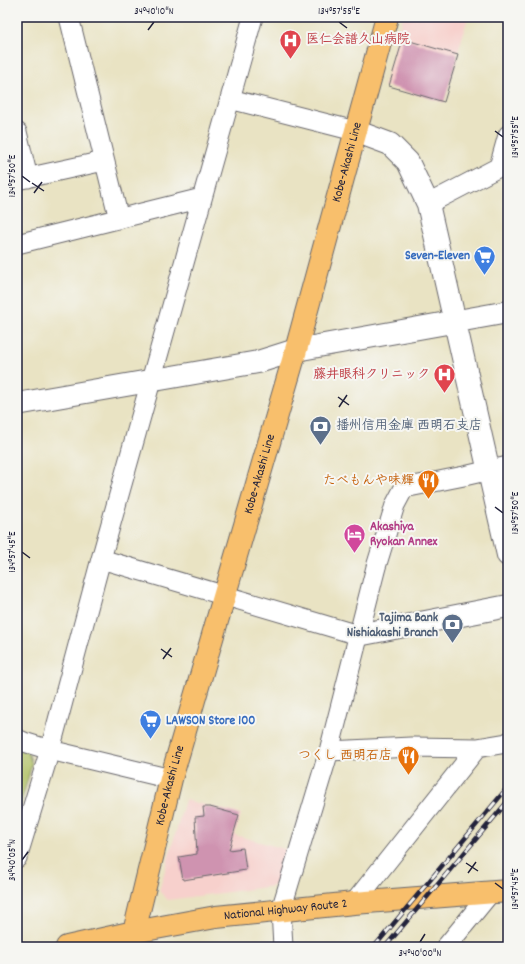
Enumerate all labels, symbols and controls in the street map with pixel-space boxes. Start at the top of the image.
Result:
text: 34°40'10"N [134,5,174,19]
text: 134°57'55"E [318,5,360,19]
hospital icon: 医仁会譜久山病院 [278,27,304,60]
place label: 医仁会譜久山病院 [306,31,410,50]
text: 134°57'55"E [509,116,523,158]
street label: Kobe-Akashi Line [327,120,367,204]
text: 134°57'50"E [6,154,20,197]
supermarket icon: Seven-Eleven [472,243,498,276]
place label: Seven-Eleven [405,247,470,266]
hospital icon: 藤井眼科クリニック [432,362,458,395]
place label: 藤井眼科クリニック [313,366,430,385]
bank icon: 播州信用金庫 西明石支店 [307,413,333,446]
place label: 播州信用金庫 西明石支店 [336,417,482,436]
street label: Kobe-Akashi Line [239,432,281,516]
restaurant icon: たべもんや味輝 [416,468,442,501]
place label: たべもんや味輝 [323,472,414,491]
text: 134°57'50"E [509,491,523,534]
place label: Akashiya Ryokan Annex [370,518,438,552]
hotel icon: Akashiya Ryokan Annex [341,521,367,554]
text: 134°57'45"E [6,531,20,573]
place label: Tajima Bank Nishiakashi Branch [347,609,439,643]
bank icon: Tajima Bank Nishiakashi Branch [440,612,466,645]
supermarket icon: LAWSON Store 100 [138,708,164,741]
place label: LAWSON Store 100 [166,712,255,731]
street label: Kobe-Akashi Line [151,743,190,828]
restaurant icon: つくし 西明石店 [395,743,421,776]
place label: つくし 西明石店 [298,747,392,766]
text: 34°40'05"N [6,839,20,881]
text: 134°57'45"E [509,868,523,910]
street label: National Highway Route 2 [223,894,348,926]
text: 34°40'00"N [399,947,441,961]

